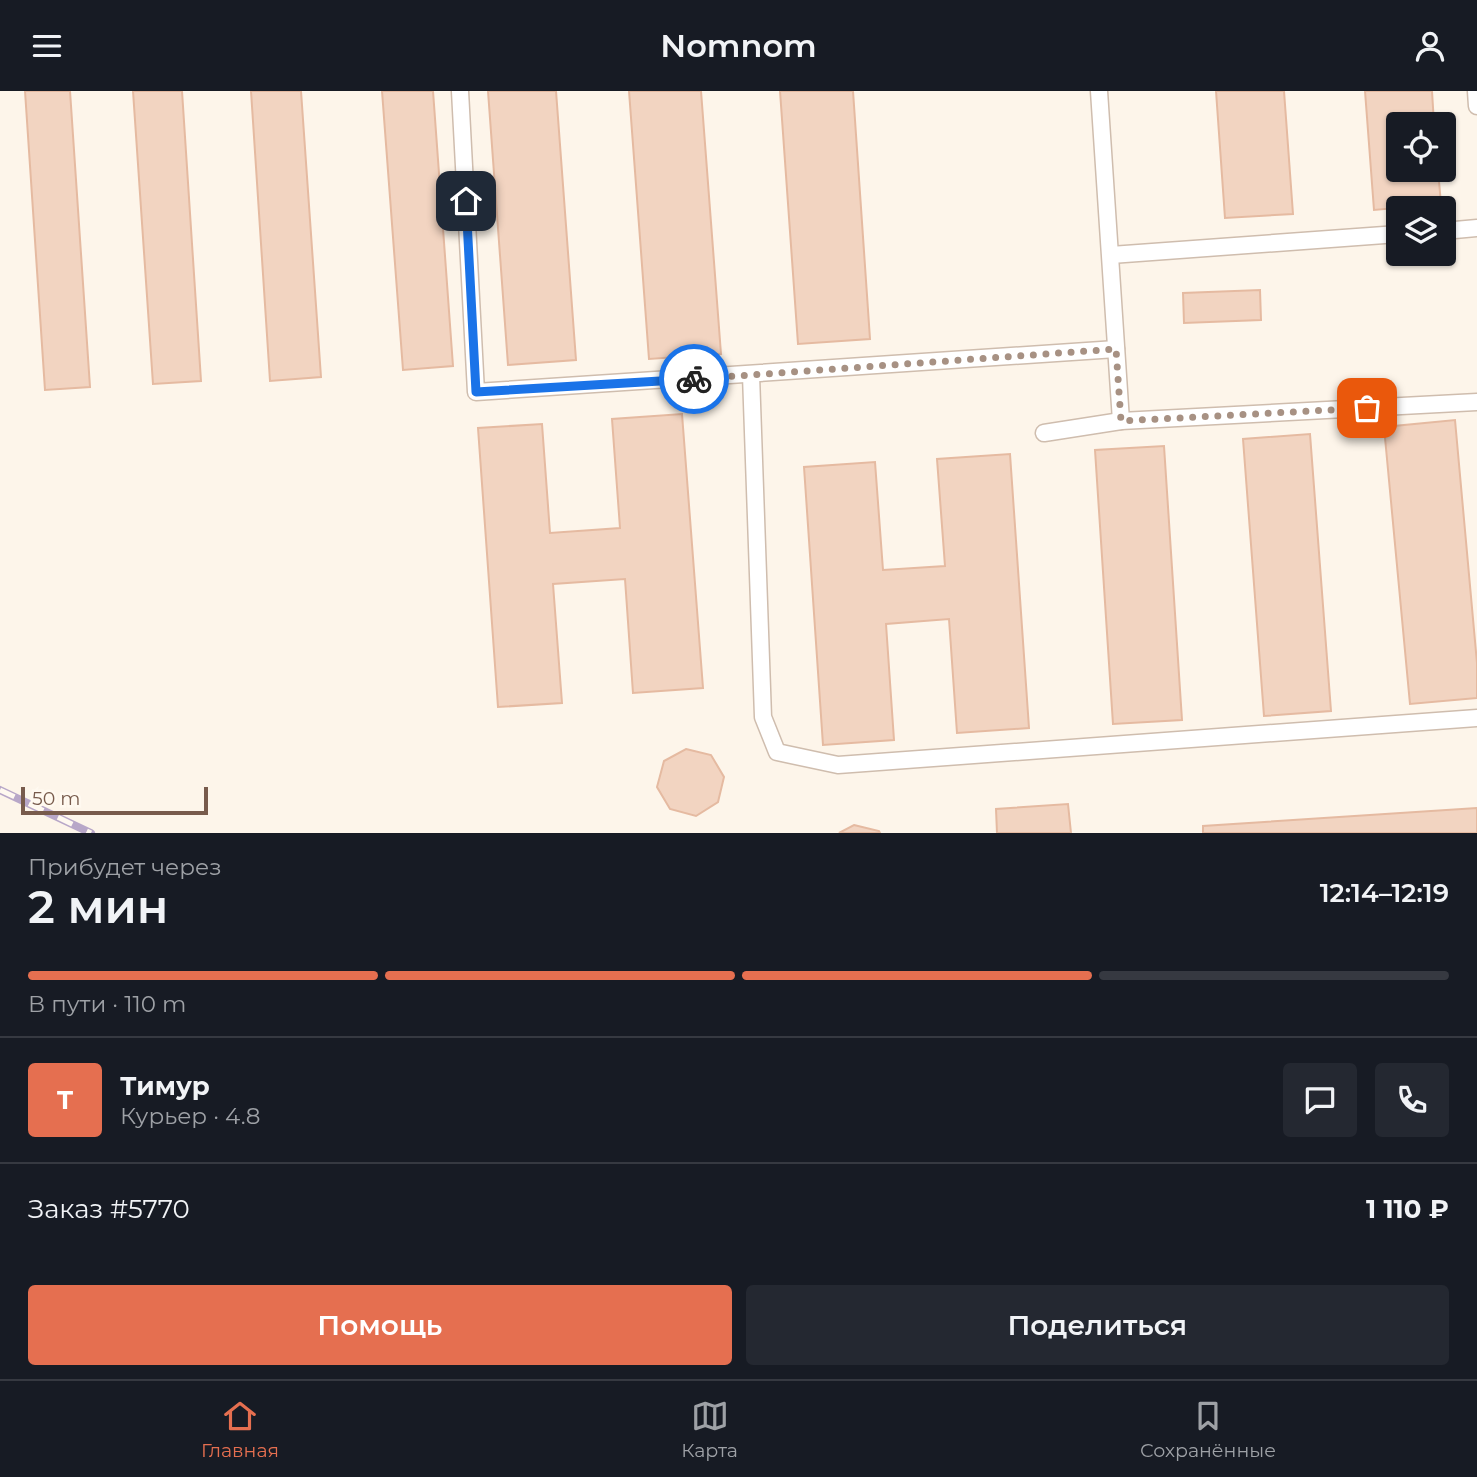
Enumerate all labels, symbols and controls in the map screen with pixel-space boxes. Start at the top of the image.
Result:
text: Nomnom [660,26,817,65]
icon: menu [28,27,66,65]
icon: person [1411,27,1449,65]
map controls [1386,112,1456,266]
button: locate [1386,112,1456,182]
pin [436,171,496,231]
icon: home [447,182,485,220]
button: layers [1386,196,1456,266]
courier [659,344,729,414]
icon: bike [675,360,713,398]
pin [1337,378,1397,438]
icon: bag [1348,389,1386,427]
scale bar [21,784,208,816]
text: 50 m [32,787,80,810]
text: Прибудет через [28,853,222,881]
text: 12:14–12:19 [1320,877,1449,909]
text: 2 мин [28,878,168,935]
text: В пути · 110 m [28,990,186,1018]
button: chat [1283,1063,1357,1137]
button: phone [1375,1063,1449,1137]
text: Тимур [120,1070,210,1102]
text: Т [57,1084,73,1116]
text: Курьер · 4.8 [120,1102,260,1130]
text: Заказ #5770 [28,1193,190,1225]
text: 1 110 ₽ [1366,1193,1449,1225]
button: Помощь [28,1285,732,1365]
button: Поделиться [746,1285,1449,1365]
tab: Главная [201,1397,279,1462]
tab: Карта [681,1397,738,1462]
tab: Сохранённые [1140,1397,1276,1462]

